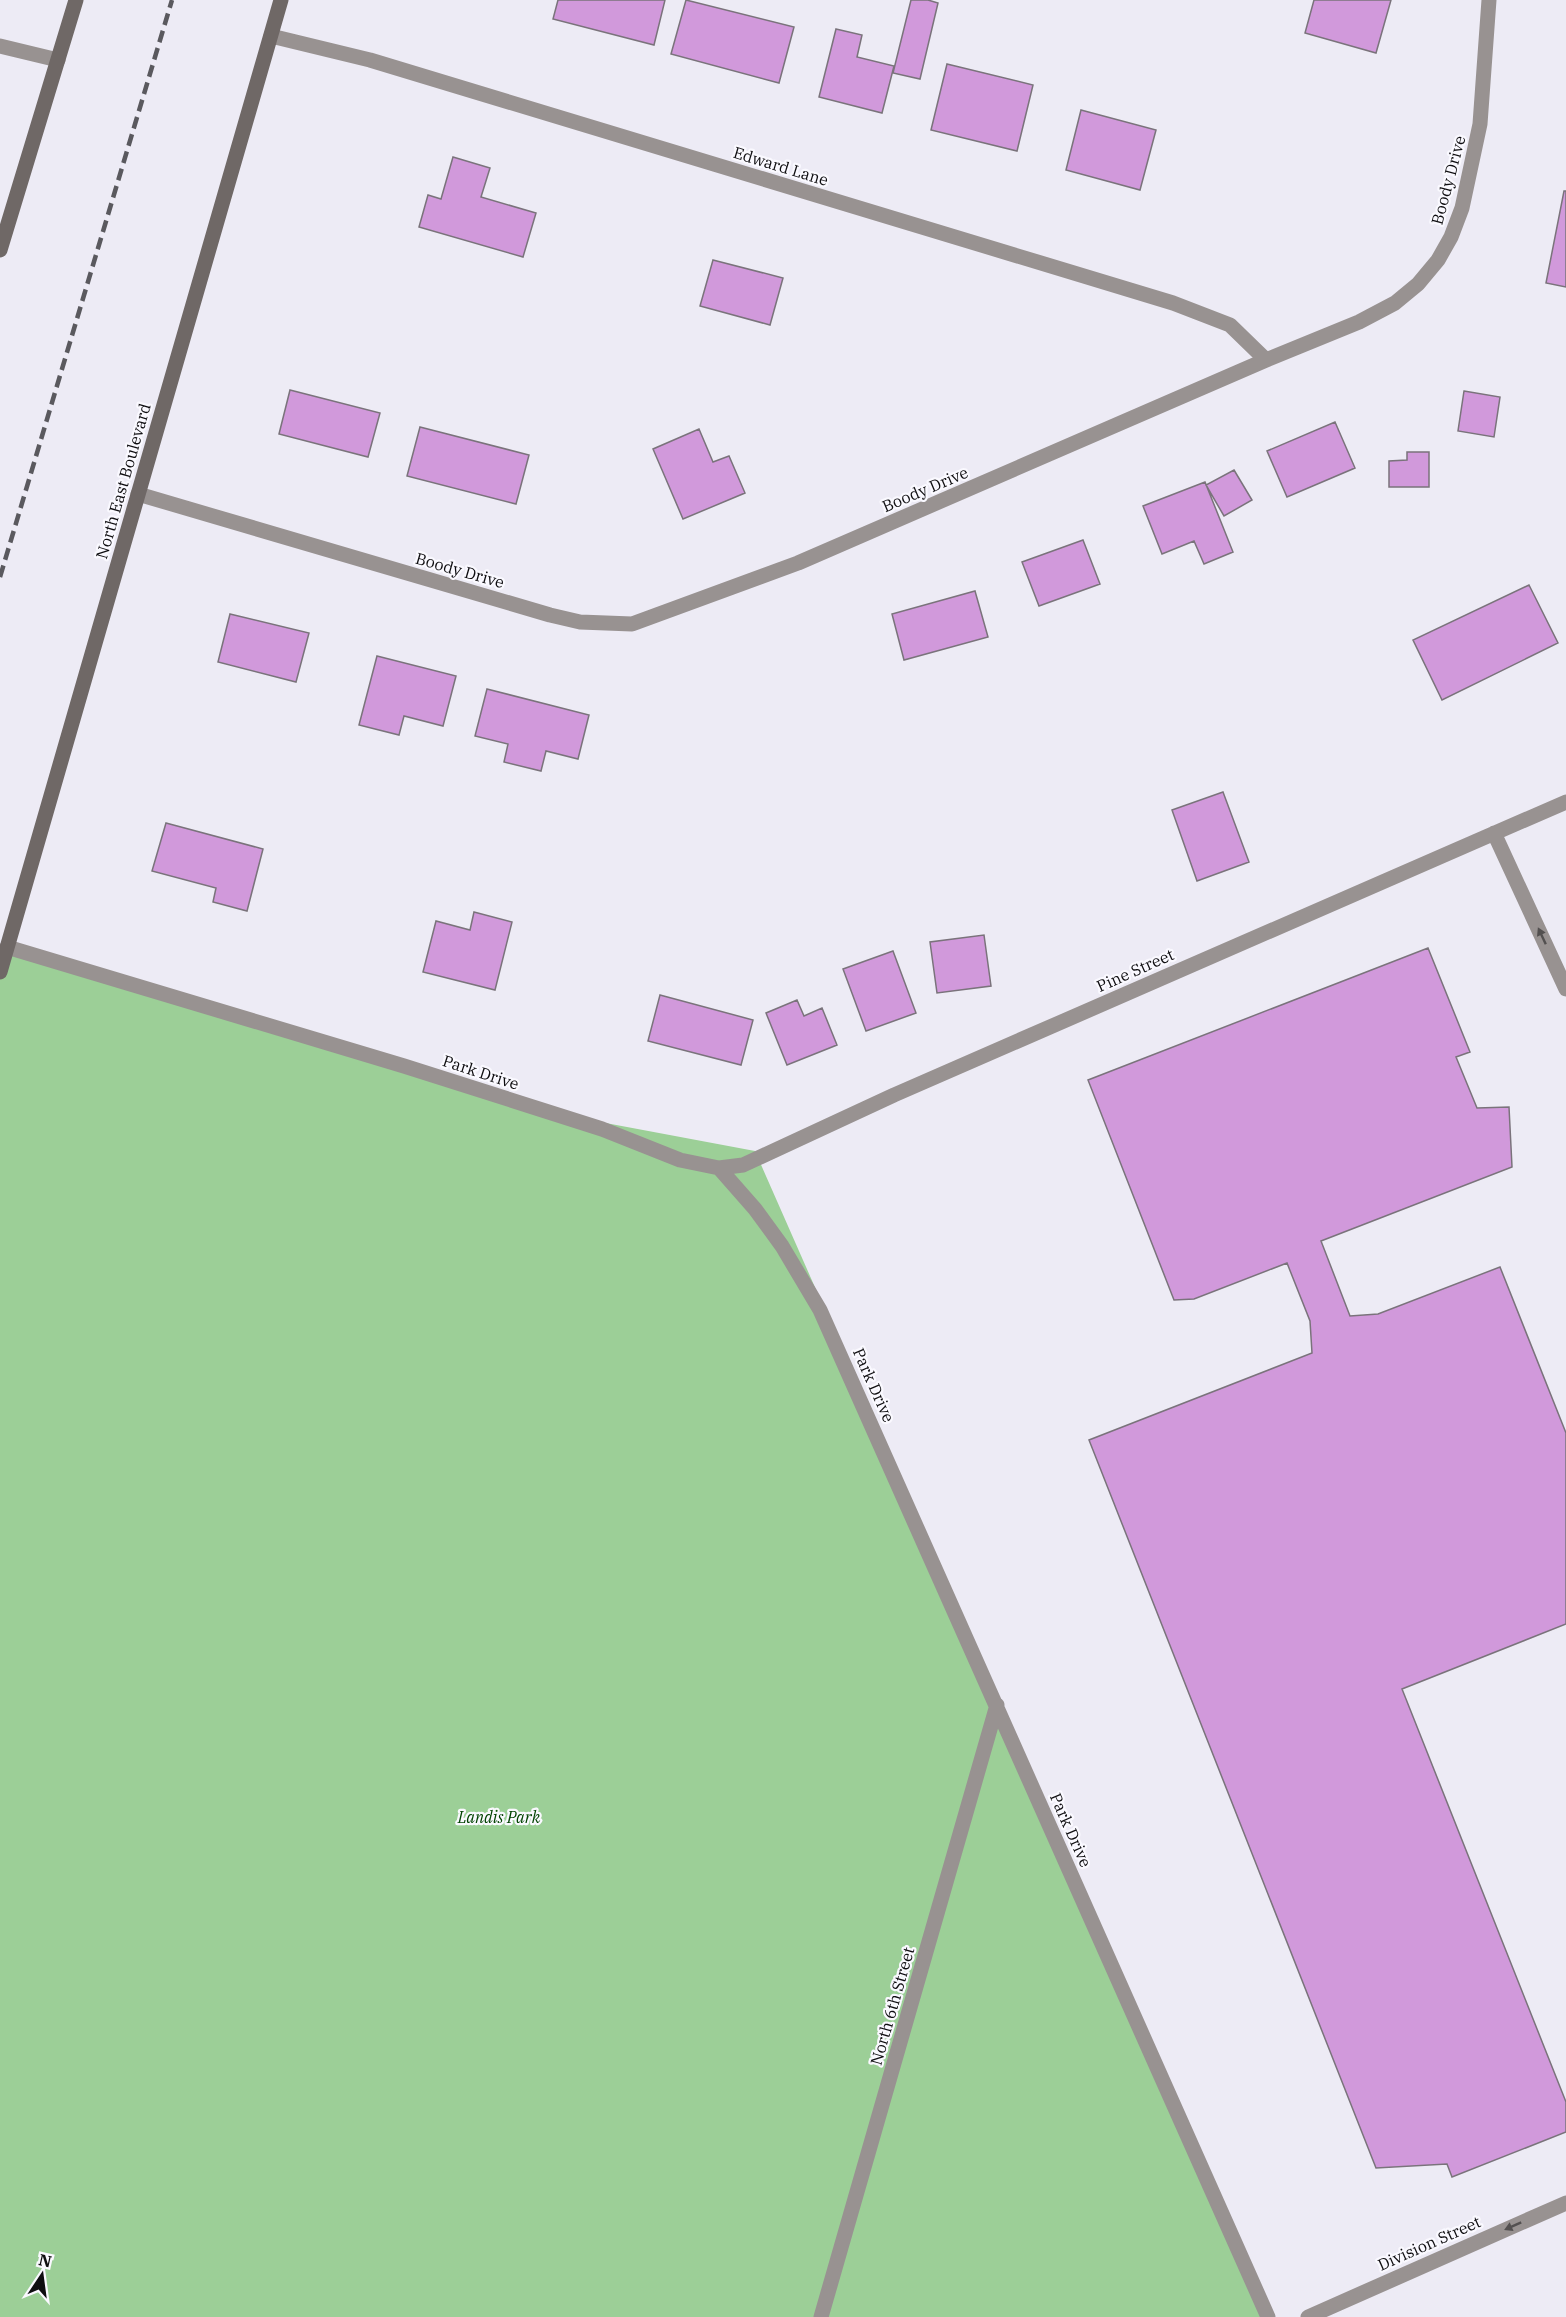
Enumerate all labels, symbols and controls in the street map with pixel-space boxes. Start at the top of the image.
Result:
street label: Boody Drive [1427,133,1469,227]
street label: Edward Lane [731,142,831,190]
street label: North East Boulevard [91,401,155,561]
street label: Boody Drive [879,462,971,516]
street label: Boody Drive [413,548,507,592]
one-way arrow [1537,928,1546,945]
street label: Pine Street [1093,944,1177,996]
street label: Park Drive [440,1050,522,1094]
street label: Park Drive [849,1345,899,1425]
street label: Park Drive [1046,1790,1096,1870]
park label: Landis Park [457,1807,541,1827]
street label: North 6th Street [866,1944,919,2067]
street label: Division Street [1374,2211,1484,2275]
one-way arrow [1503,2221,1521,2231]
north arrow [12,2245,72,2305]
text: N [37,2249,54,2272]

